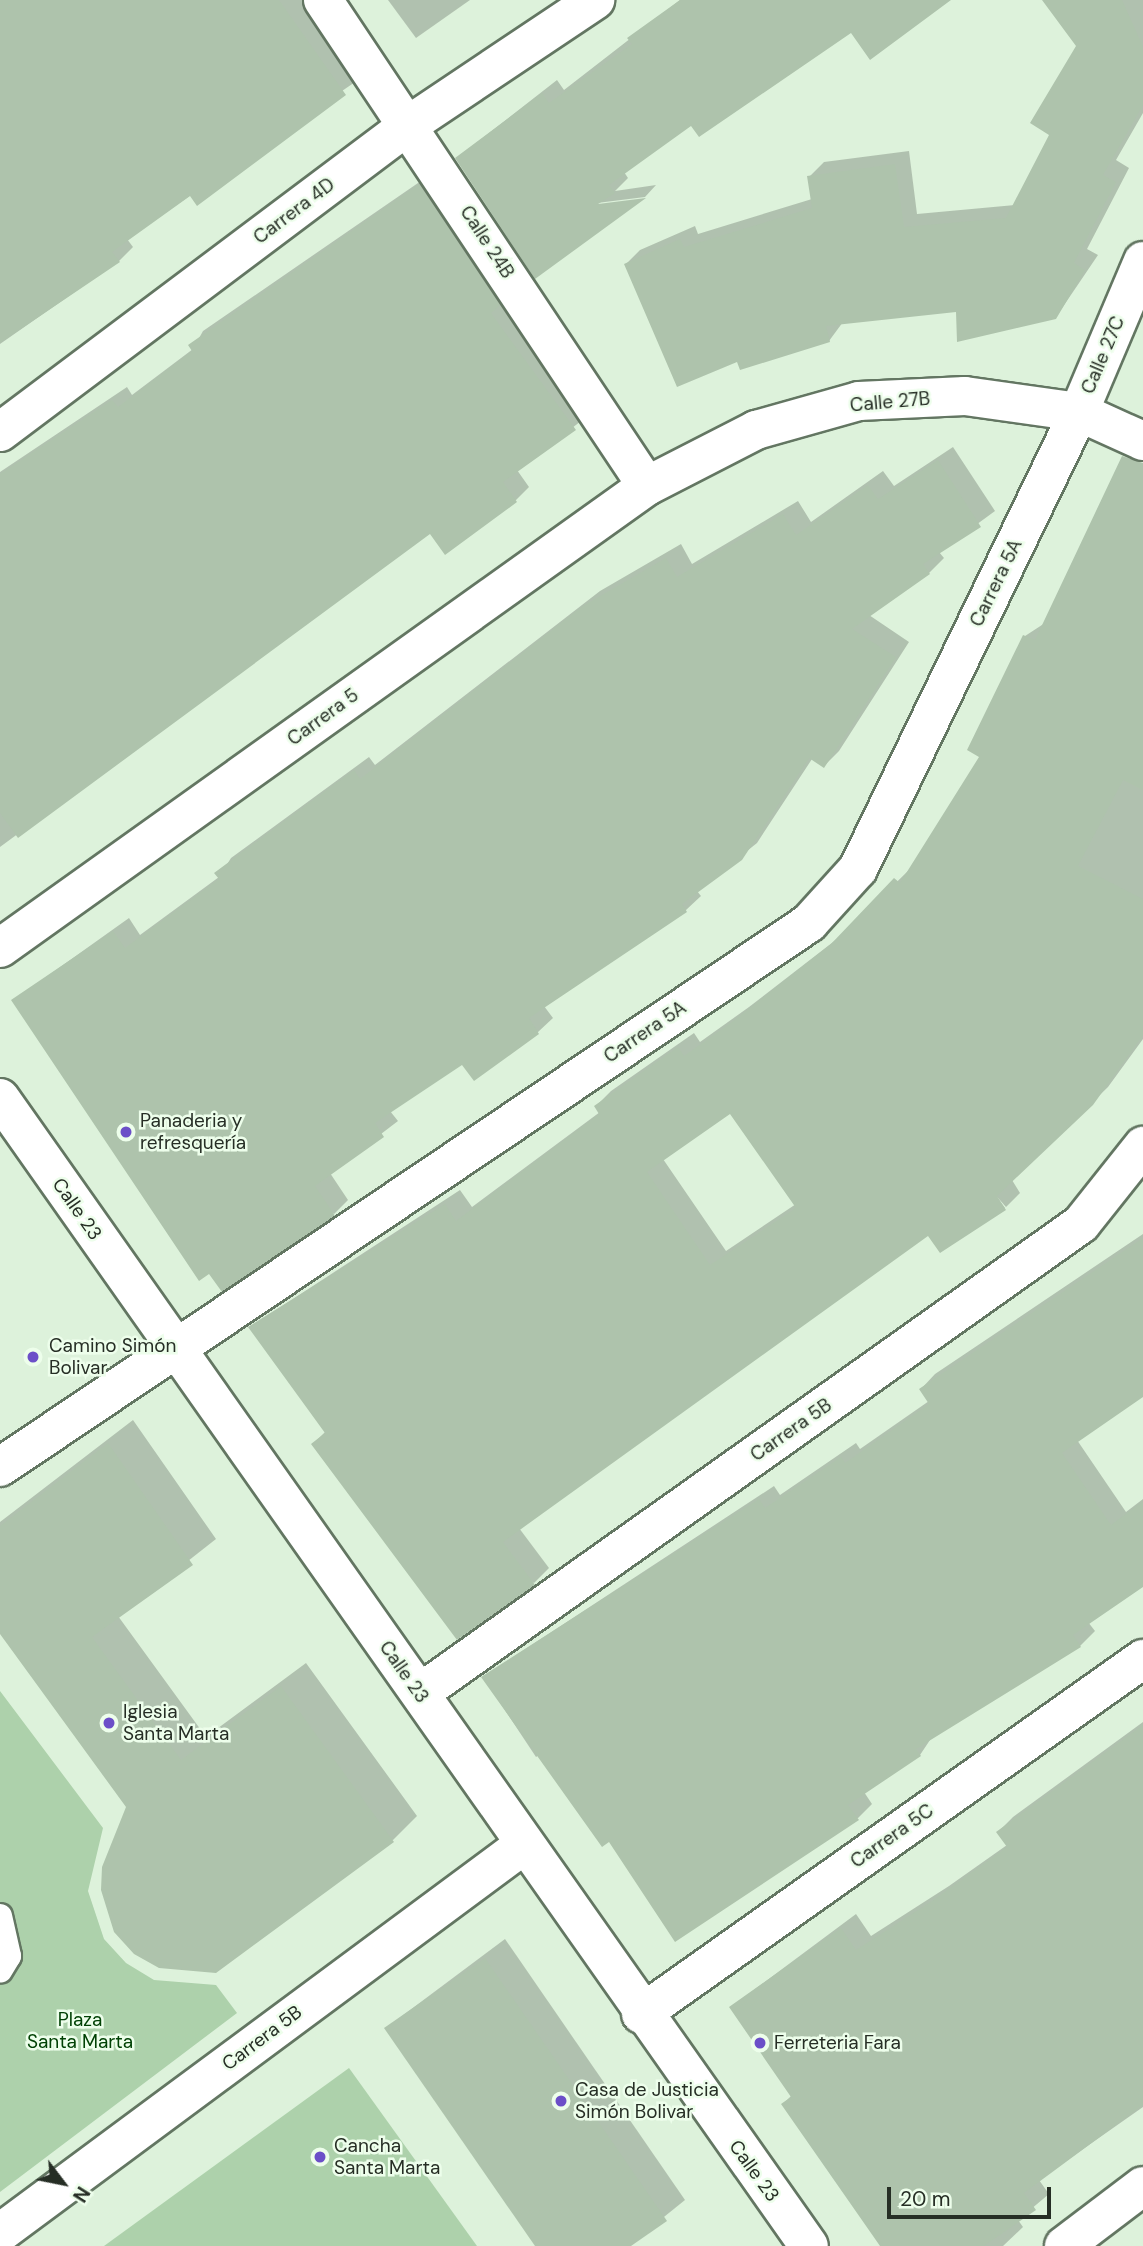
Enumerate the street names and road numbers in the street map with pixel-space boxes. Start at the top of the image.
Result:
street label: Carrera 4D [249,173,339,249]
street label: Calle 24B [455,201,519,283]
street label: Calle 27C [1076,313,1130,397]
street label: Calle 27B [849,387,931,417]
street label: Carrera 5A [965,536,1027,630]
street label: Carrera 5 [283,684,363,750]
street label: Carrera 5A [600,996,690,1068]
street label: Calle 23 [47,1174,107,1244]
street label: Carrera 5B [746,1394,836,1466]
street label: Calle 23 [374,1637,434,1707]
street label: Carrera 5C [846,1799,938,1873]
street label: Carrera 5B [218,2001,306,2075]
street label: Calle 23 [724,2136,784,2206]

